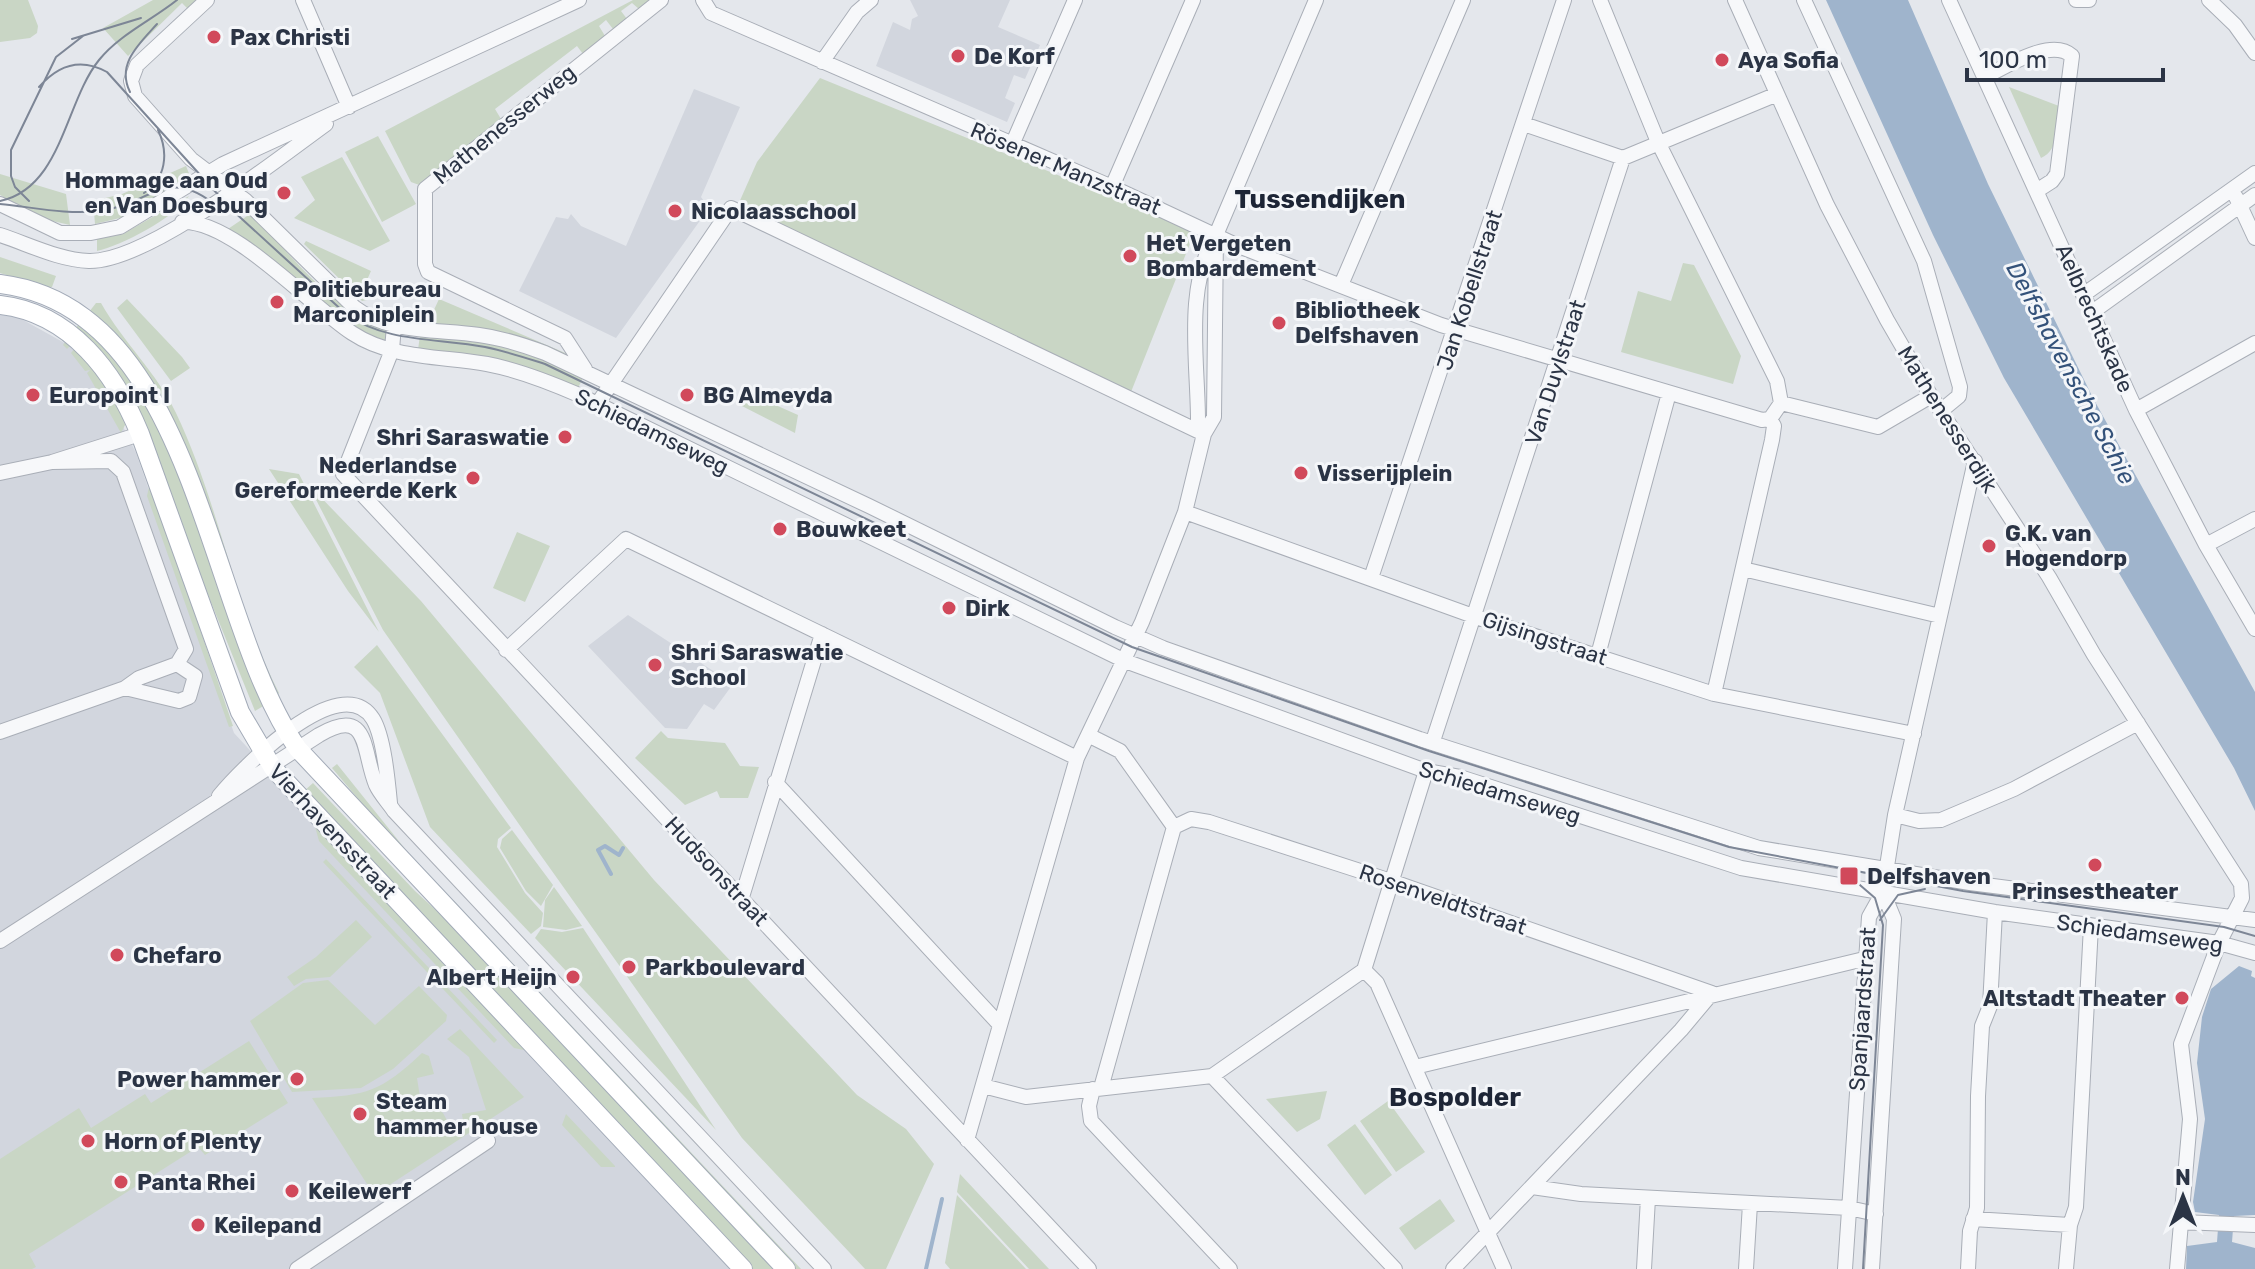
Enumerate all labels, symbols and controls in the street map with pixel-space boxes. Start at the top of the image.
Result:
place label: Pax Christi [230,24,350,51]
marker: Pax Christi [205,28,223,46]
scale bar [1967,32,2163,82]
place label: De Korf [974,43,1055,70]
text: 100 m [1979,46,2047,74]
marker: De Korf [949,47,967,65]
place label: Aya Sofia [1738,47,1839,74]
marker: Aya Sofia [1713,51,1731,69]
street label: Mathenesserweg [428,59,581,190]
street label: Rösener Manzstraat [967,116,1165,221]
place label: Hommage aan Oud en Van Doesburg [65,167,268,219]
marker: Hommage aan Oud en Van Doesburg [275,184,293,202]
district label: Tussendijken [1234,184,1406,215]
place label: Nicolaasschool [691,198,857,225]
marker: Nicolaasschool [666,202,684,220]
street label: Jan Kobellstraat [1431,206,1508,374]
place label: Het Vergeten Bombardement [1146,230,1316,282]
street label: Aelbrechtskade [2050,240,2139,397]
marker: Het Vergeten Bombardement [1121,247,1139,265]
water label: Delfshavensche Schie [2000,257,2142,489]
place label: Politiebureau Marconiplein [293,276,441,328]
marker: Politiebureau Marconiplein [268,293,286,311]
street label: Van Duylstraat [1519,296,1592,448]
place label: Bibliotheek Delfshaven [1295,297,1420,349]
marker: Bibliotheek Delfshaven [1270,314,1288,332]
street label: Mathenesserdijk [1892,341,2004,498]
place label: Europoint I [49,382,170,409]
place label: BG Almeyda [703,382,833,409]
street label: Schiedamseweg [570,383,733,480]
marker: Europoint I [24,386,42,404]
marker: BG Almeyda [678,386,696,404]
place label: Shri Saraswatie [376,424,549,451]
marker: Shri Saraswatie [556,428,574,446]
place label: Nederlandse Gereformeerde Kerk [235,452,457,504]
place label: Visserijplein [1317,460,1452,487]
marker: Visserijplein [1292,464,1310,482]
marker: Nederlandse Gereformeerde Kerk [464,469,482,487]
place label: Bouwkeet [796,516,906,543]
marker: Bouwkeet [771,520,789,538]
place label: G.K. van Hogendorp [2005,520,2127,572]
marker: G.K. van Hogendorp [1980,537,1998,555]
place label: Dirk [965,595,1010,622]
marker: Dirk [940,599,958,617]
street label: Gijsingstraat [1479,606,1611,671]
place label: Shri Saraswatie School [671,639,844,691]
marker: Shri Saraswatie School [646,656,664,674]
street label: Schiedamseweg [1416,755,1584,830]
street label: Vierhavensstraat [263,758,402,905]
street label: Hudsonstraat [659,811,775,932]
marker: Prinsestheater [2086,856,2104,874]
street label: Rosenveldtstraat [1356,858,1531,941]
place label: Delfshaven [1867,863,1991,890]
marker: Delfshaven [1838,865,1860,887]
place label: Prinsestheater [2012,878,2178,905]
street label: Schiedamseweg [2055,908,2225,959]
street label: Spanjaardstraat [1843,926,1882,1092]
place label: Chefaro [133,942,222,969]
marker: Chefaro [108,946,126,964]
place label: Parkboulevard [645,954,805,981]
marker: Parkboulevard [620,958,638,976]
place label: Albert Heijn [426,964,557,991]
marker: Albert Heijn [564,968,582,986]
place label: Altstadt Theater [1983,985,2166,1012]
marker: Altstadt Theater [2173,989,2191,1007]
place label: Power hammer [117,1066,281,1093]
marker: Power hammer [288,1070,306,1088]
district label: Bospolder [1389,1082,1521,1113]
place label: Steam hammer house [376,1088,538,1140]
marker: Steam hammer house [351,1105,369,1123]
place label: Horn of Plenty [104,1128,262,1155]
marker: Horn of Plenty [79,1132,97,1150]
north arrow [2143,1157,2223,1237]
text: N [2175,1164,2191,1191]
place label: Panta Rhei [137,1169,255,1196]
marker: Panta Rhei [112,1173,130,1191]
place label: Keilewerf [308,1178,411,1205]
marker: Keilewerf [283,1182,301,1200]
place label: Keilepand [214,1212,322,1239]
marker: Keilepand [189,1216,207,1234]

